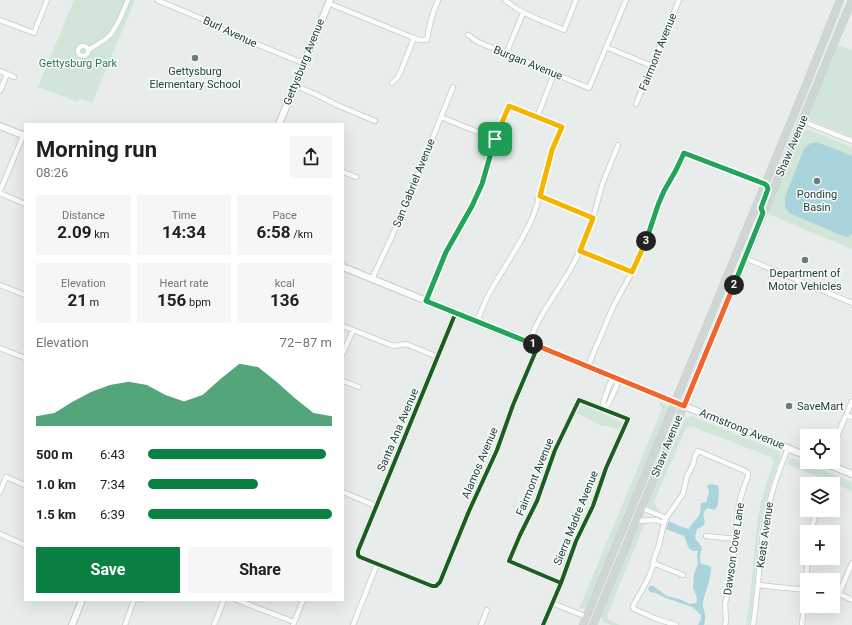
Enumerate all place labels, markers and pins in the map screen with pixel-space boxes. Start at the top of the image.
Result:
marker: Gettysburg Elementary School [190,53,200,63]
place label: Gettysburg Elementary School [149,65,241,91]
pin [478,122,512,156]
marker: Ponding Basin [812,176,822,186]
place label: Ponding Basin [797,188,837,214]
pin: 3 [636,231,656,251]
marker: Department of Motor Vehicles [800,255,810,265]
place label: Department of Motor Vehicles [768,267,842,293]
pin: 2 [724,275,744,295]
pin: 1 [523,334,543,354]
place label: SaveMart [797,400,844,413]
marker: SaveMart [784,401,794,411]

